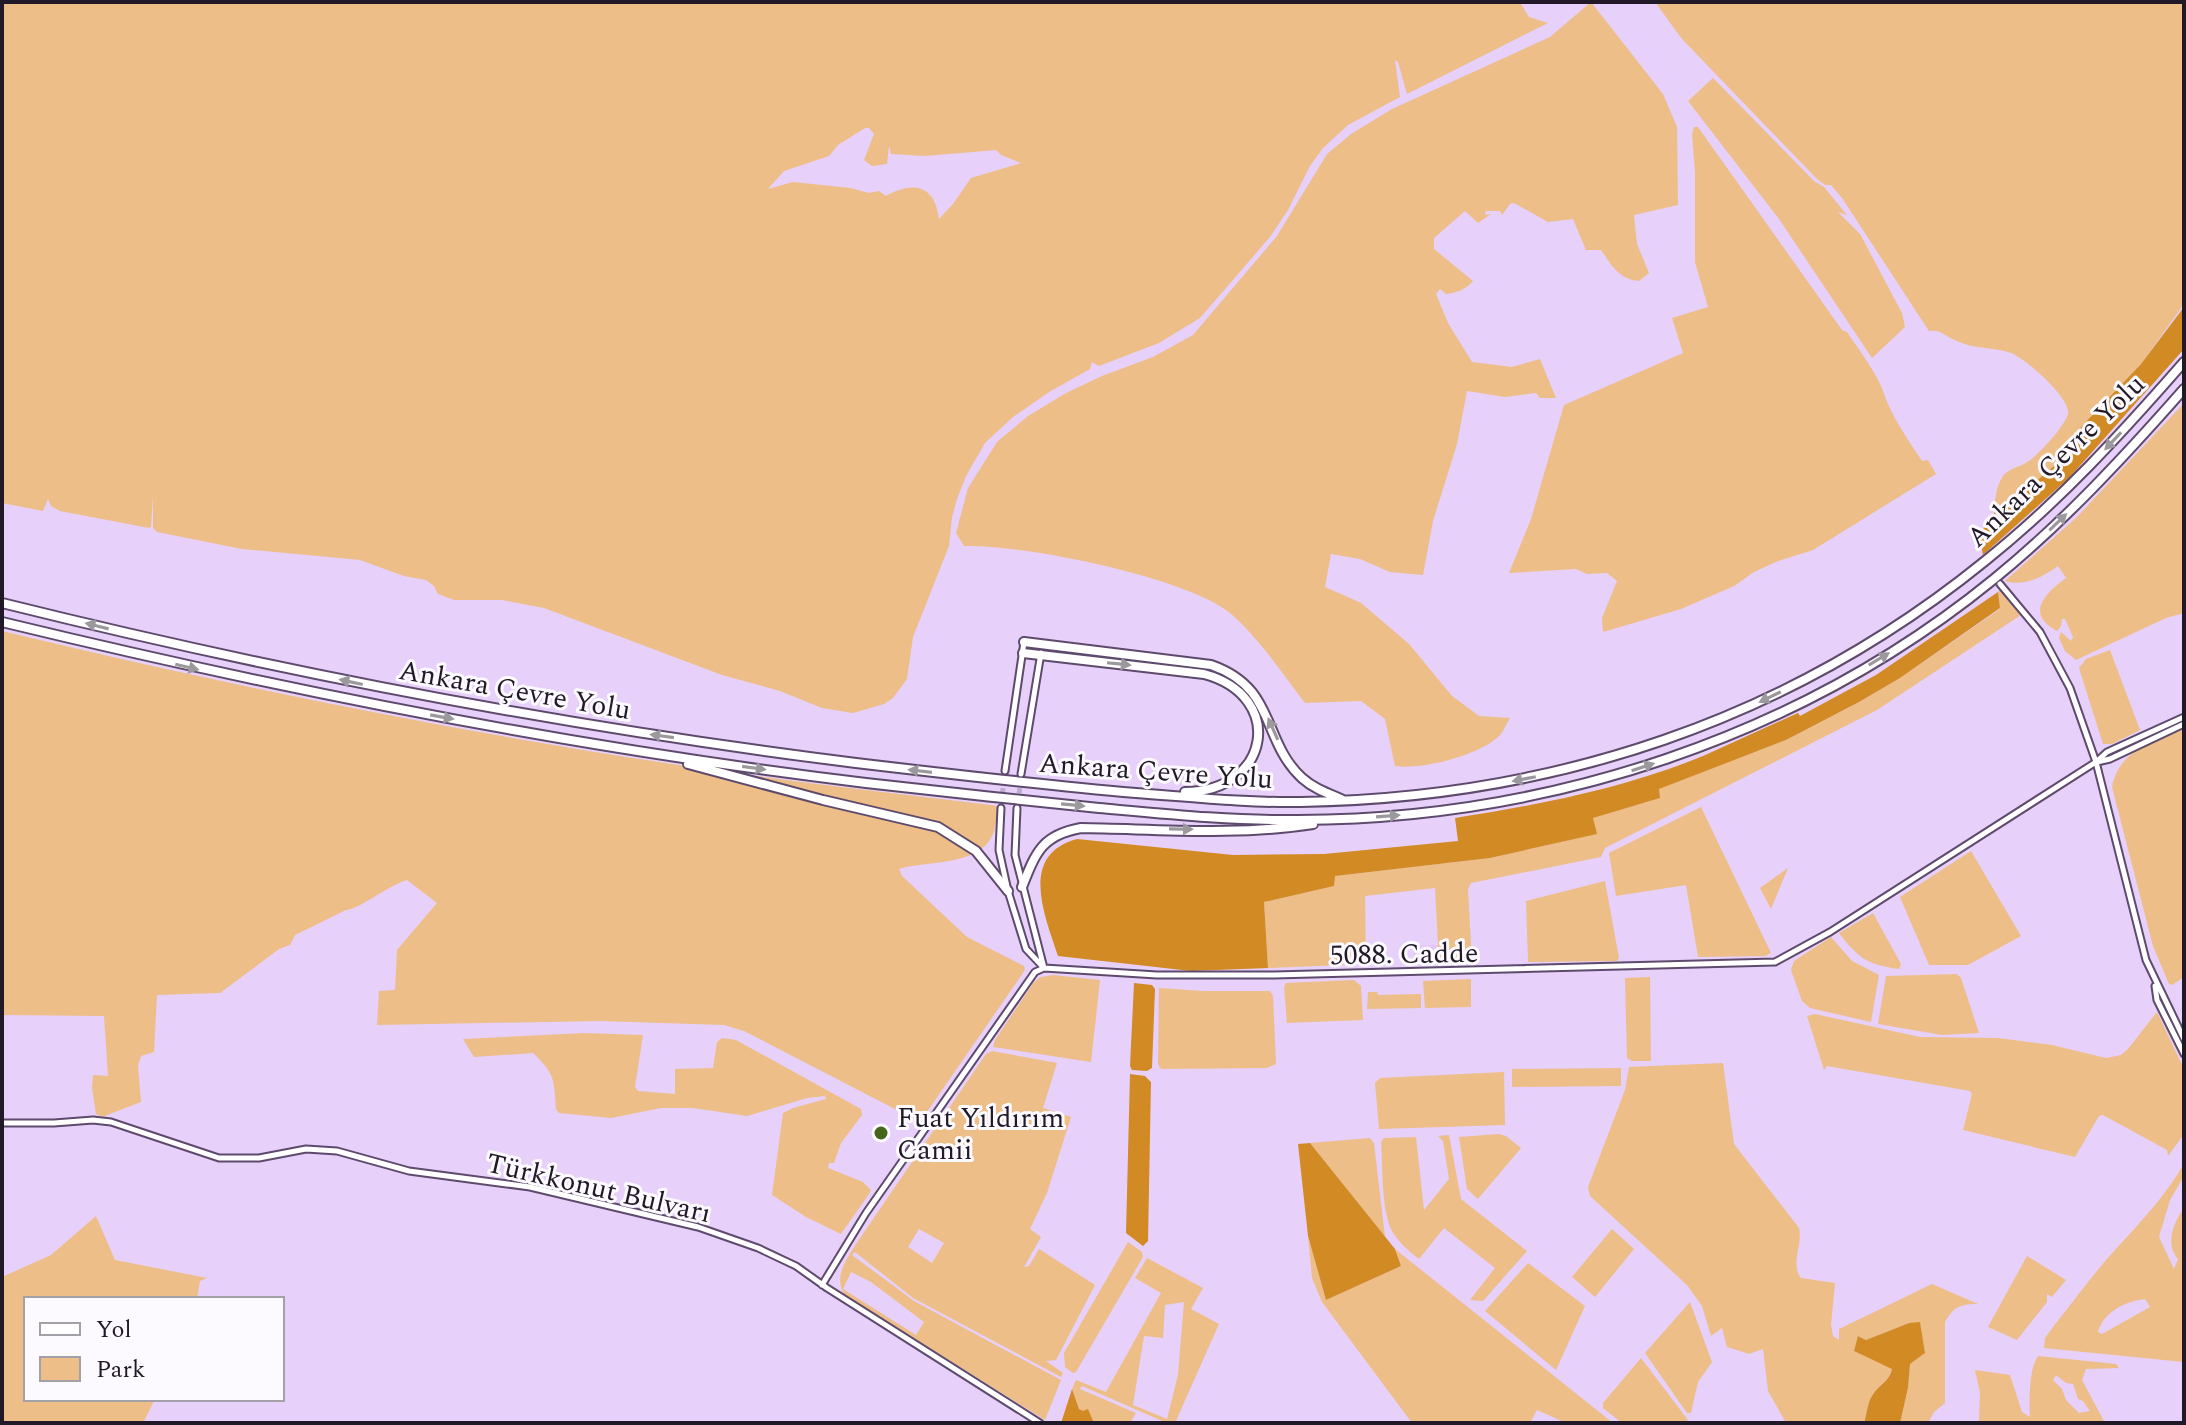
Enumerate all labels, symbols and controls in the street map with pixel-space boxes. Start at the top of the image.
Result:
street label: Ankara Çevre Yolu [1957,364,2155,558]
one-way arrow [2105,431,2123,450]
one-way arrow [2048,513,2067,532]
one-way arrow [84,620,109,632]
street label: Ankara Çevre Yolu [396,649,634,732]
one-way arrow [1868,652,1890,666]
one-way arrow [1107,658,1132,671]
one-way arrow [174,661,199,674]
one-way arrow [338,675,363,688]
one-way arrow [1759,690,1782,704]
one-way arrow [430,712,455,724]
one-way arrow [1266,717,1279,741]
one-way arrow [649,729,674,742]
street label: Ankara Çevre Yolu [1037,742,1274,801]
one-way arrow [1631,760,1655,773]
one-way arrow [741,762,766,775]
one-way arrow [907,764,932,777]
one-way arrow [1512,774,1537,786]
one-way arrow [1061,799,1086,812]
one-way arrow [1376,809,1401,822]
one-way arrow [1169,823,1194,835]
street label: 5088. Cadde [1329,932,1479,977]
place label: Fuat Yıldırım Camii [897,1097,1064,1172]
marker: Fuat Yıldırım Camii [872,1124,890,1142]
street label: Türkkonut Bulvarı [482,1142,715,1235]
legend [24,1297,284,1401]
text: Yol [96,1312,132,1348]
text: Park [96,1352,146,1388]

